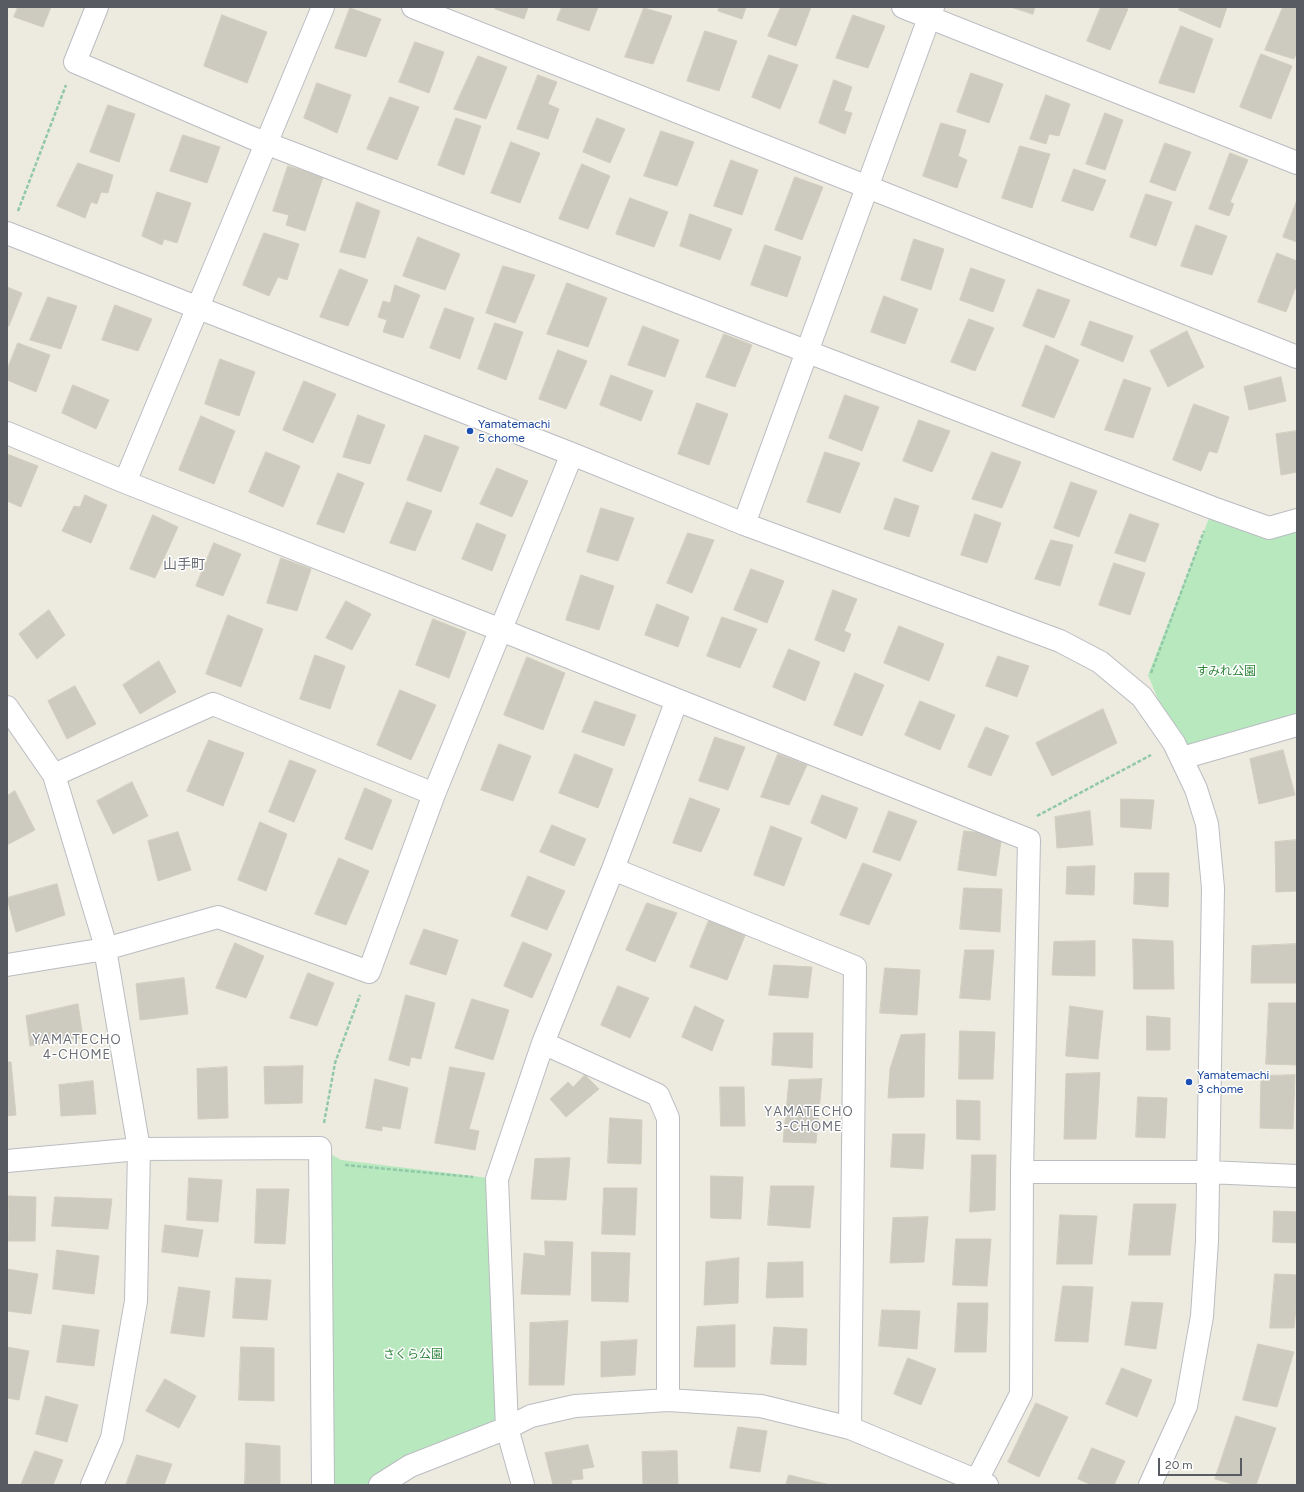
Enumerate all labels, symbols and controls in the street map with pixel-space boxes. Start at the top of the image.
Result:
place label: Yamatemachi 5 chome [478,417,550,445]
marker: Yamatemachi 5 chome [465,426,475,436]
district label: 山手町 [163,557,205,573]
park label: すみれ公園 [1196,664,1256,678]
district label: YAMATECHO 4-CHOME [32,1032,122,1063]
place label: Yamatemachi 3 chome [1197,1068,1269,1096]
marker: Yamatemachi 3 chome [1184,1077,1194,1087]
district label: YAMATECHO 3-CHOME [764,1104,854,1135]
park label: さくら公園 [383,1347,443,1361]
scale bar [1160,1450,1244,1476]
text: 20 m [1165,1458,1193,1472]

